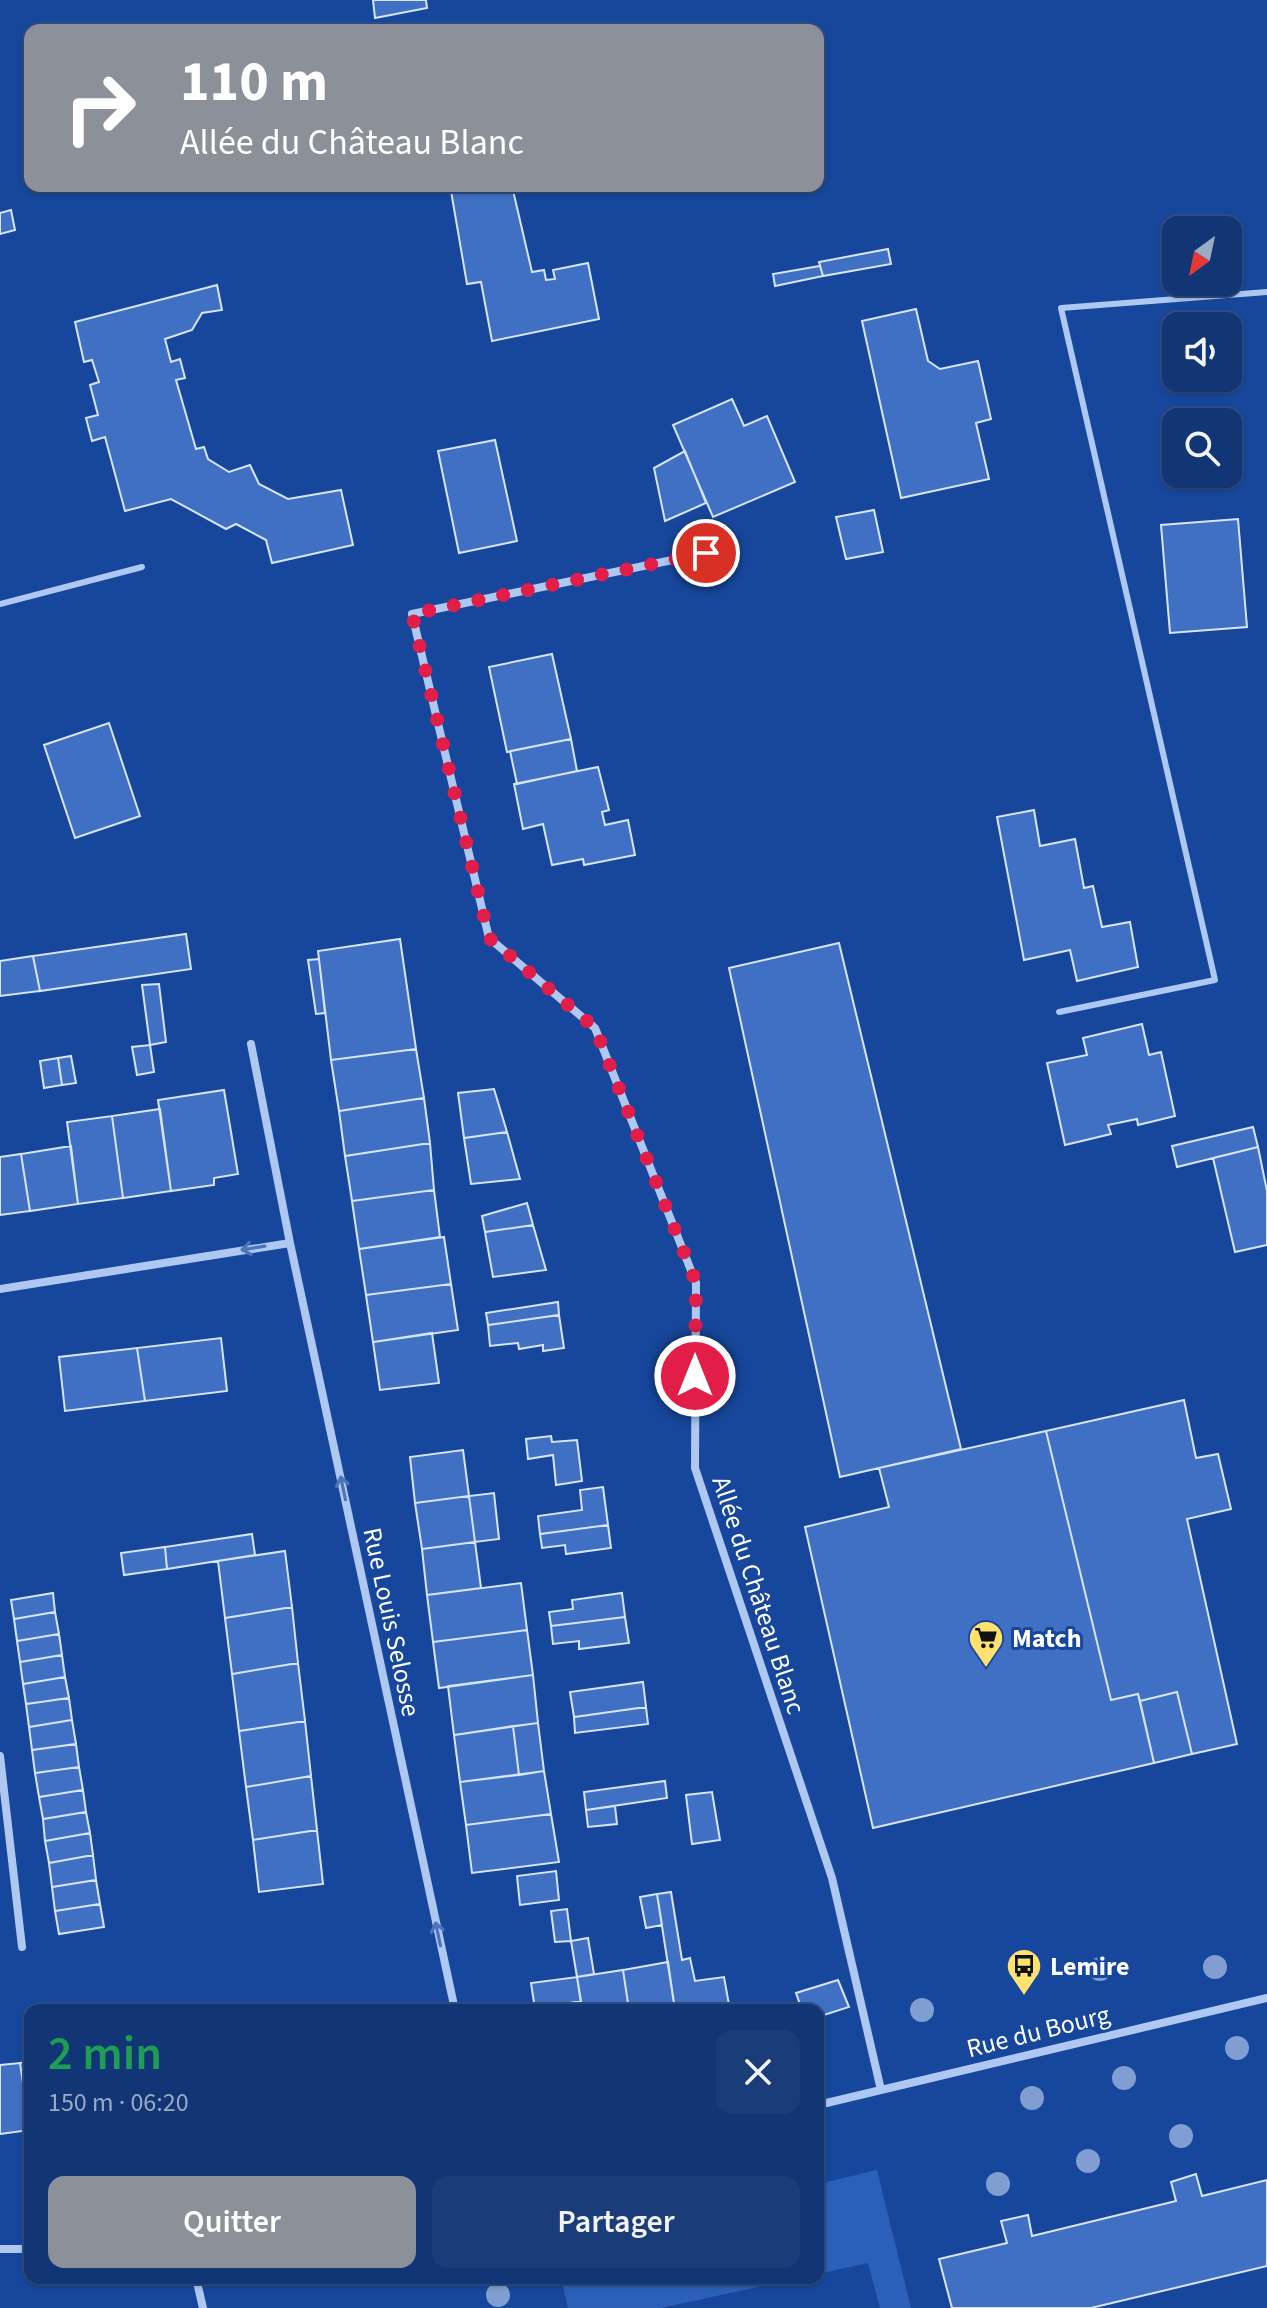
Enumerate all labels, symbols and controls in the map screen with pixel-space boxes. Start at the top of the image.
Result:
text: 110 m [180,43,328,122]
icon: right [48,56,152,160]
text: Allée du Château Blanc [180,117,524,168]
north arrow [1162,216,1242,296]
map controls [1162,216,1242,488]
button: sound [1162,312,1242,392]
button: search [1162,408,1242,488]
pin [672,519,740,587]
icon: arrive [684,531,728,575]
one-way arrow [241,1242,266,1257]
position arrow [653,1334,737,1418]
street label: Allée du Château Blanc [703,1471,815,1719]
one-way arrow [335,1476,350,1501]
street label: Rue Louis Selosse [353,1524,430,1720]
supermarket icon: Match [967,1619,1005,1669]
place label: Match [1012,1620,1082,1657]
one-way arrow [430,1921,445,1947]
bus stop icon: Lemire [1005,1947,1043,1997]
place label: Lemire [1050,1948,1130,1985]
street label: Rue du Bourg [963,1996,1114,2067]
text: 2 min [48,2020,162,2088]
button: close [716,2030,800,2114]
text: 150 m · 06:20 [48,2084,189,2121]
button: Quitter [48,2176,416,2268]
button: Partager [432,2176,800,2268]

